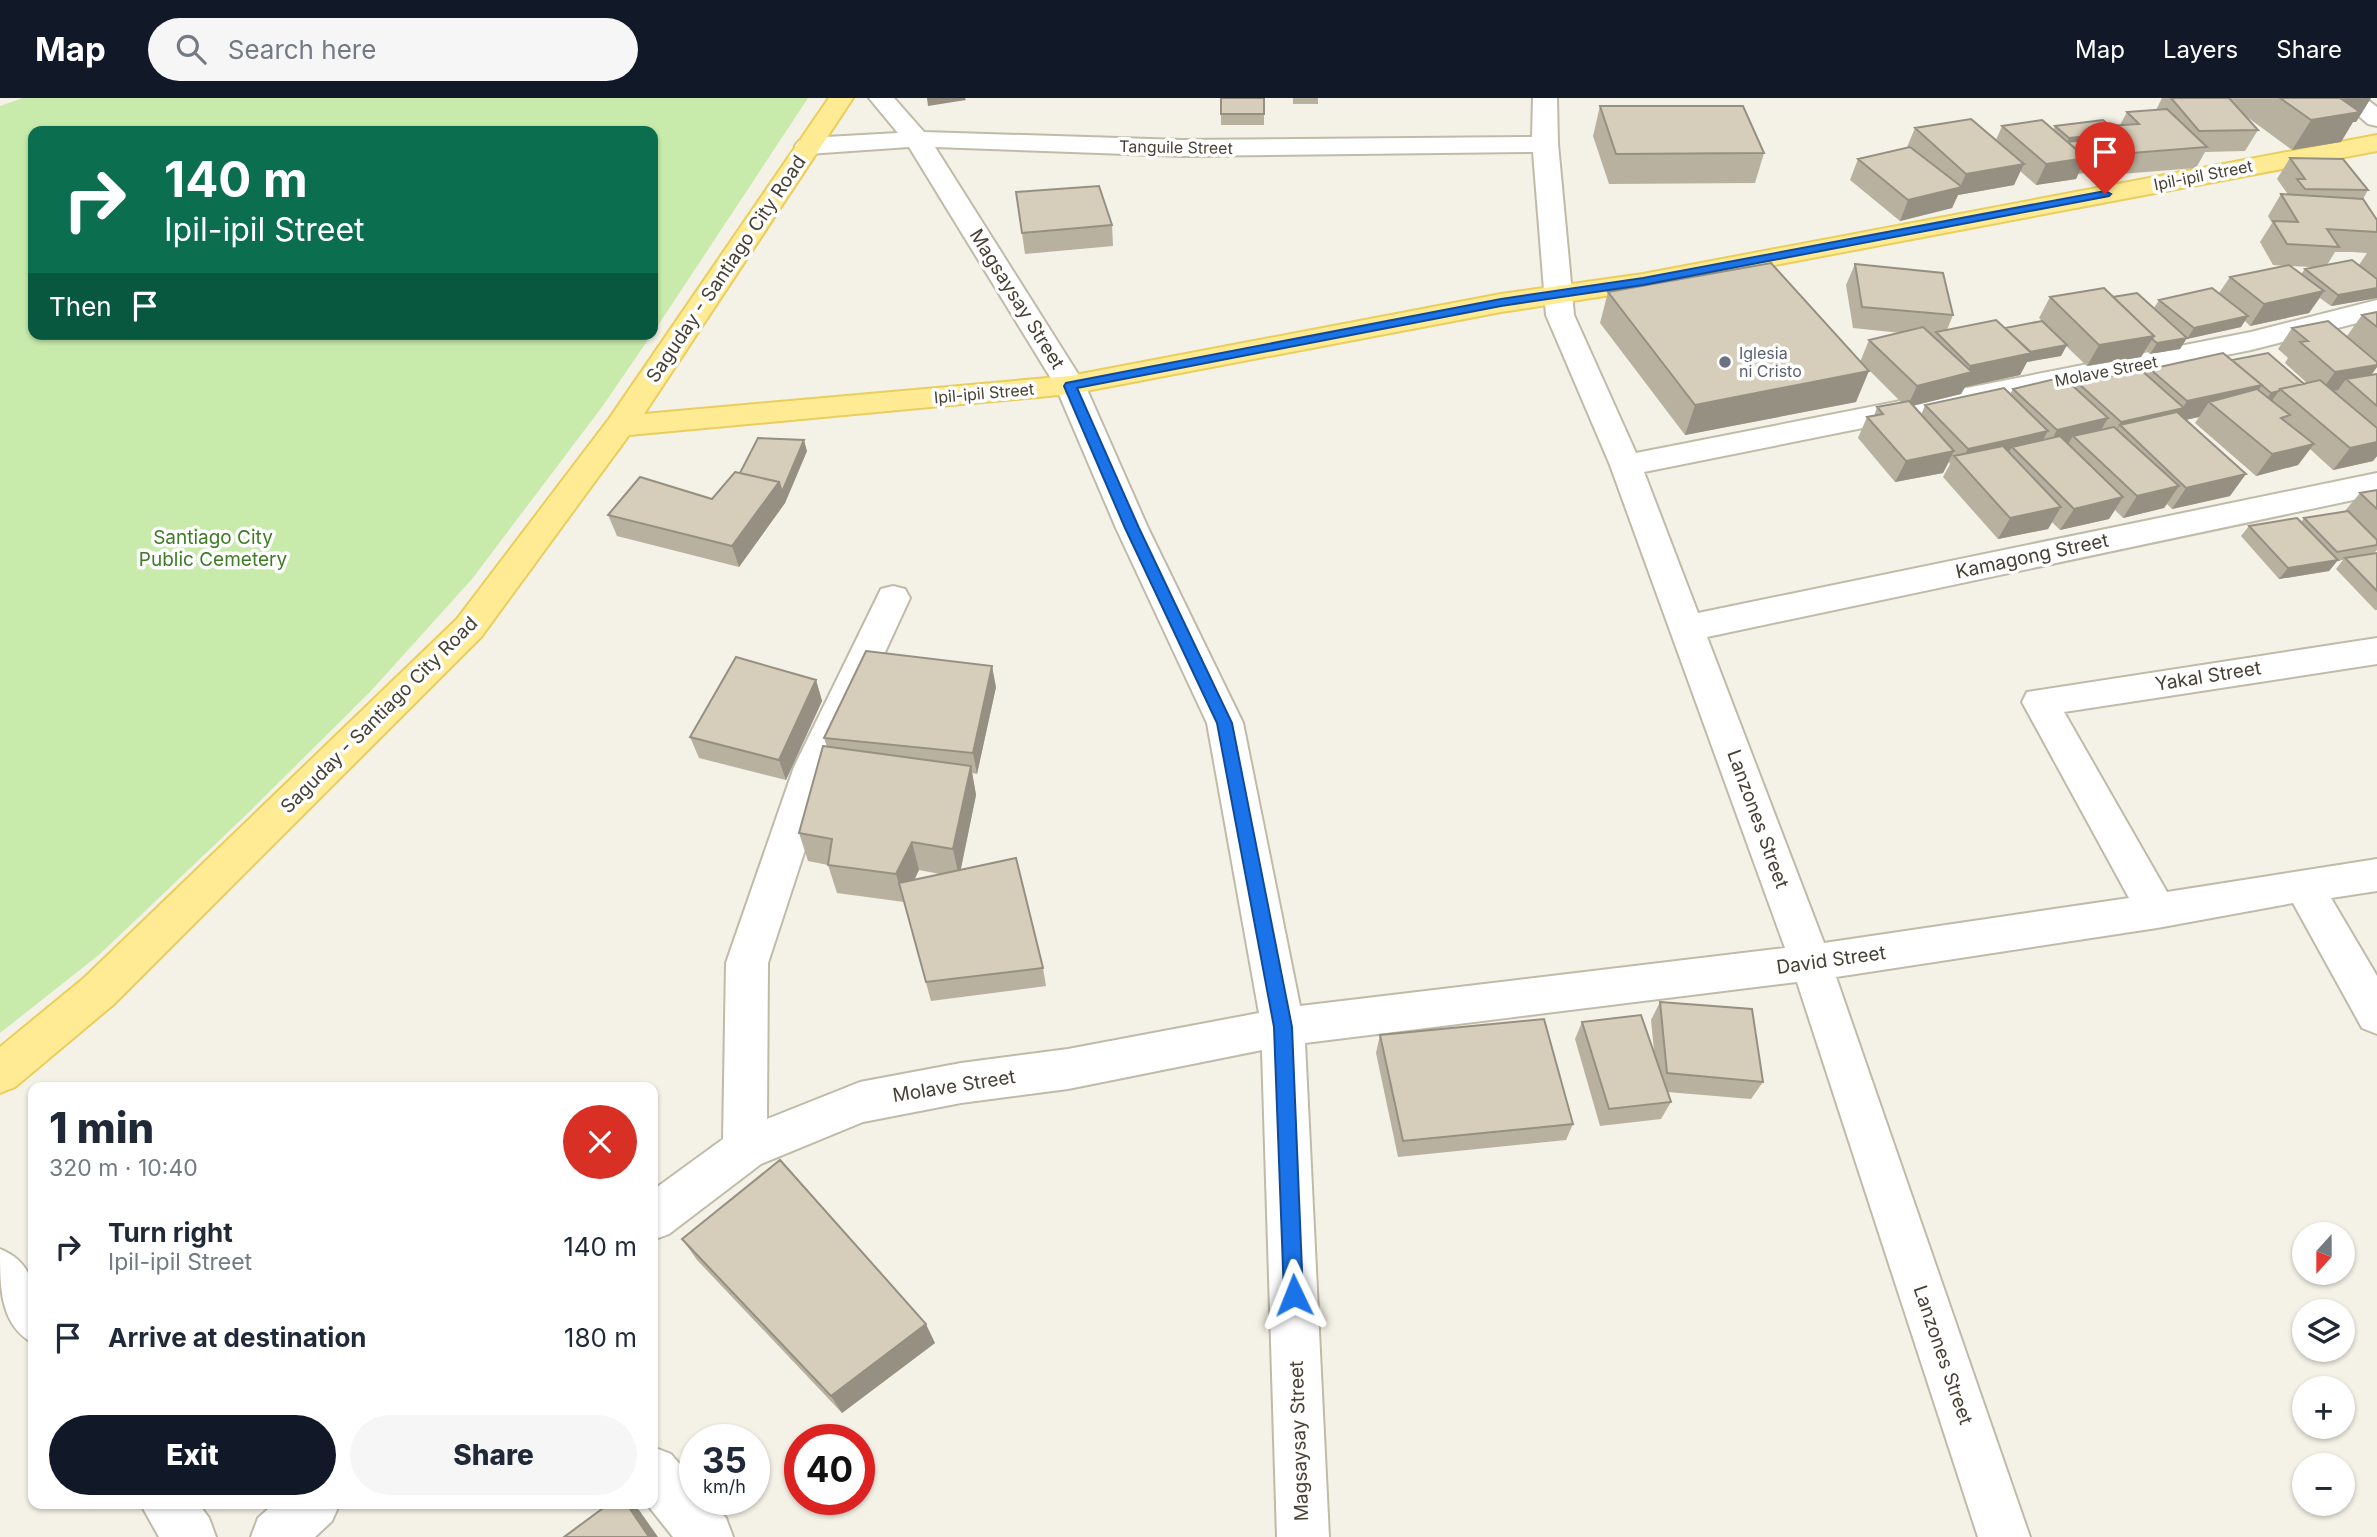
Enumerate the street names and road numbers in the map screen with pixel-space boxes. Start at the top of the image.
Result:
street label: Tanguile Street [1119,136,1233,158]
street label: Saguday - Santiago City Road [641,151,811,387]
street label: Ipil-ipil Street [2152,156,2254,194]
street label: Magsaysay Street [965,225,1069,373]
street label: Molave Street [2053,351,2159,391]
street label: Ipil-ipil Street [933,379,1035,407]
street label: Kamagong Street [1953,529,2111,583]
street label: Saguday - Santiago City Road [276,612,482,818]
street label: Yakal Street [2153,656,2263,696]
street label: Lanzones Street [1722,747,1794,891]
street label: David Street [1775,941,1887,979]
street label: Molave Street [891,1065,1017,1107]
street label: Lanzones Street [1908,1282,1978,1428]
street label: Magsaysay Street [1285,1360,1313,1522]

